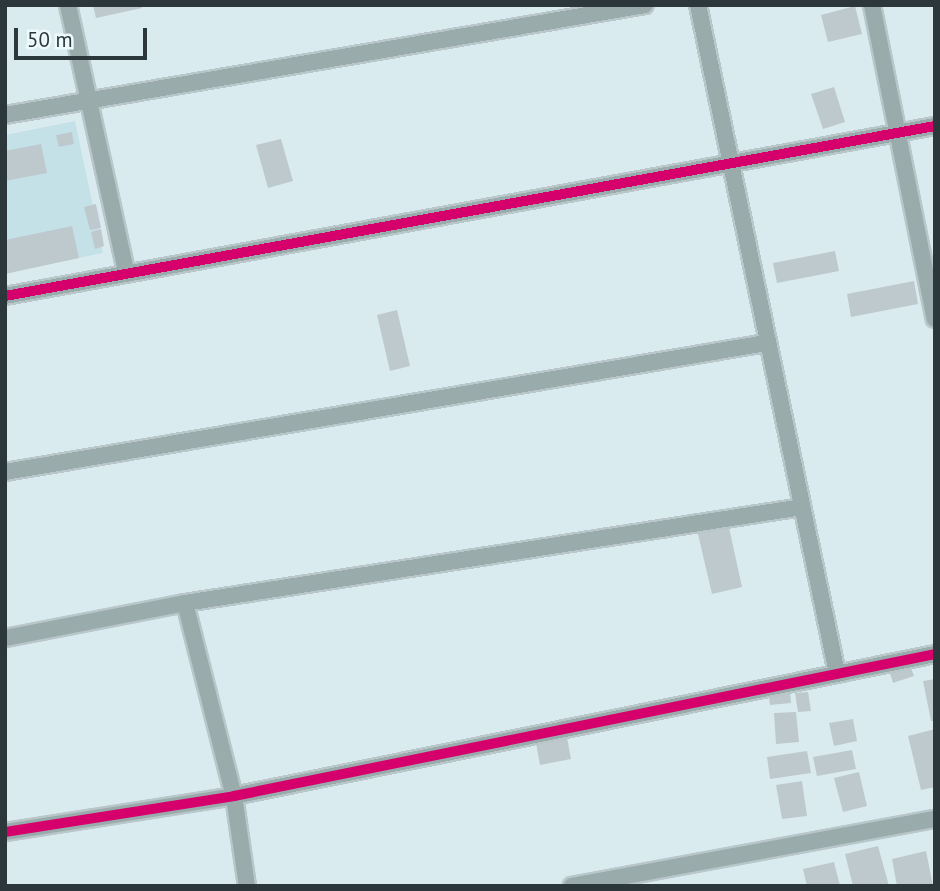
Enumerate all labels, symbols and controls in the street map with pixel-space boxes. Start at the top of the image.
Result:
scale bar [18,14,150,58]
text: 50 m [27,26,73,53]

